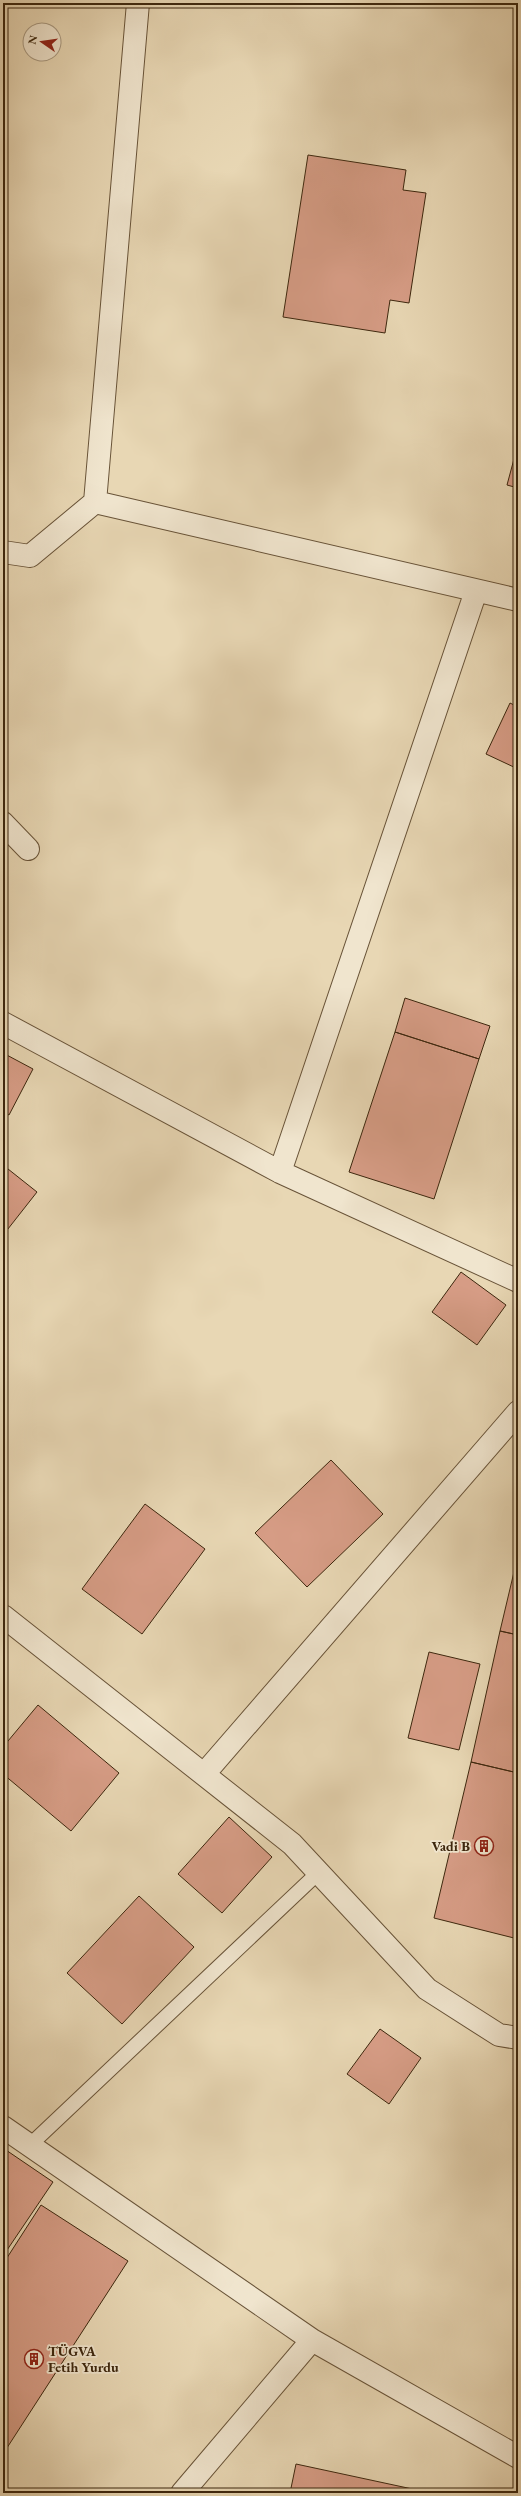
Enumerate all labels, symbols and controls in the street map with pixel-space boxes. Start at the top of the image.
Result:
north arrow [22,22,62,62]
text: N [24,34,40,46]
building icon: Vadi B [473,1835,495,1857]
place label: Vadi B [432,1837,470,1855]
place label: TÜGVA Fetih Yurdu [48,2342,119,2376]
building icon: TÜGVA Fetih Yurdu [23,2348,45,2370]

